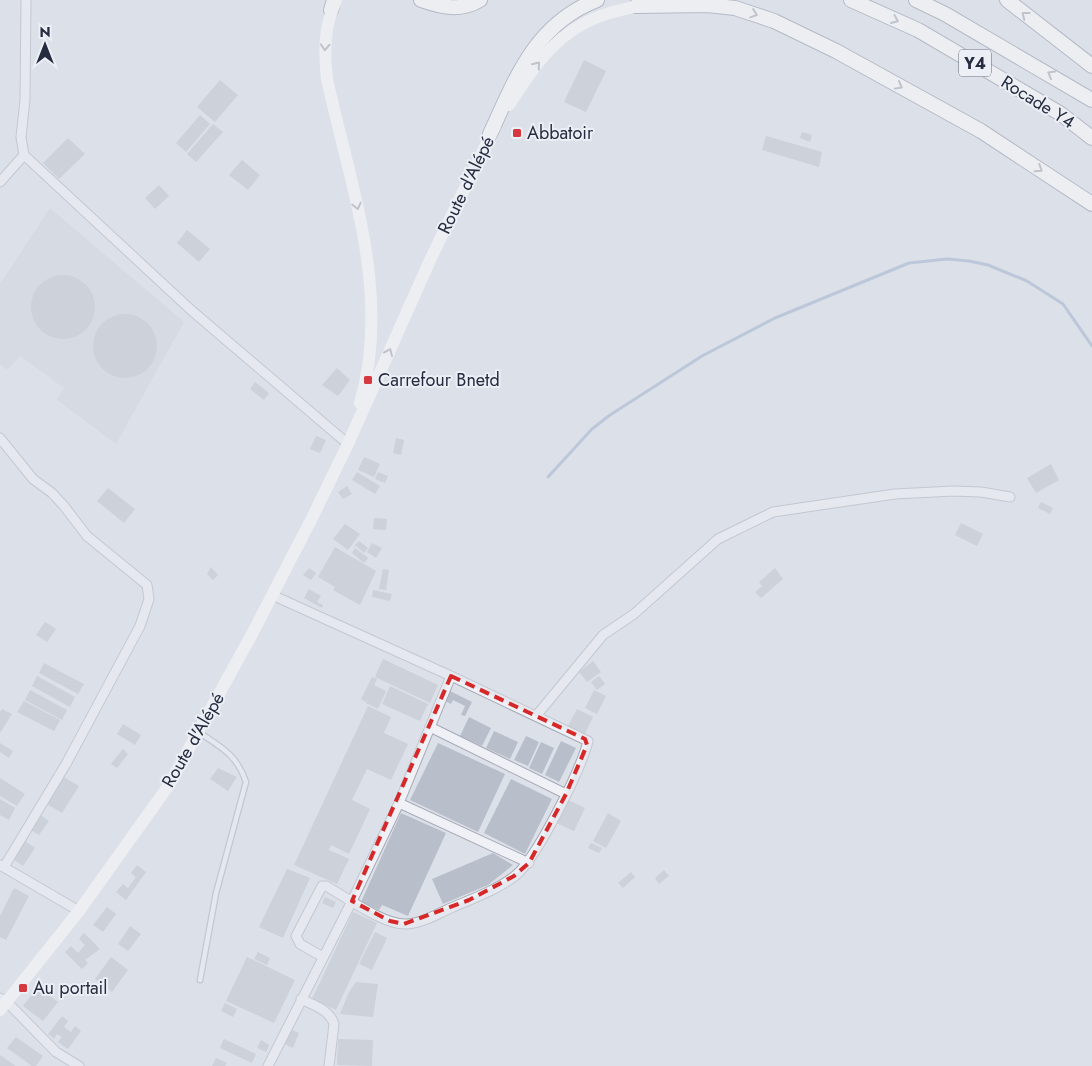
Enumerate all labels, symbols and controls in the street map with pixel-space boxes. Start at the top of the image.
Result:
one-way arrow [749,8,758,18]
one-way arrow [1022,12,1031,21]
one-way arrow [890,13,899,24]
north arrow [20,20,70,70]
text: N [39,22,51,42]
one-way arrow [320,43,331,51]
road number: Y4 [959,49,991,76]
one-way arrow [531,61,540,70]
street label: Rocade Y4 [996,69,1080,135]
one-way arrow [1047,71,1056,81]
one-way arrow [894,80,903,90]
place label: Abbatoir [527,120,594,146]
marker: Abbatoir [511,127,523,139]
street label: Route d'Alépé [431,132,501,238]
one-way arrow [1033,163,1042,172]
one-way arrow [351,201,362,210]
one-way arrow [382,348,393,357]
place label: Carrefour Bnetd [378,367,500,393]
marker: Carrefour Bnetd [362,374,374,386]
street label: Route d'Alépé [155,688,231,792]
place label: Au portail [33,975,107,1001]
marker: Au portail [17,982,29,994]

